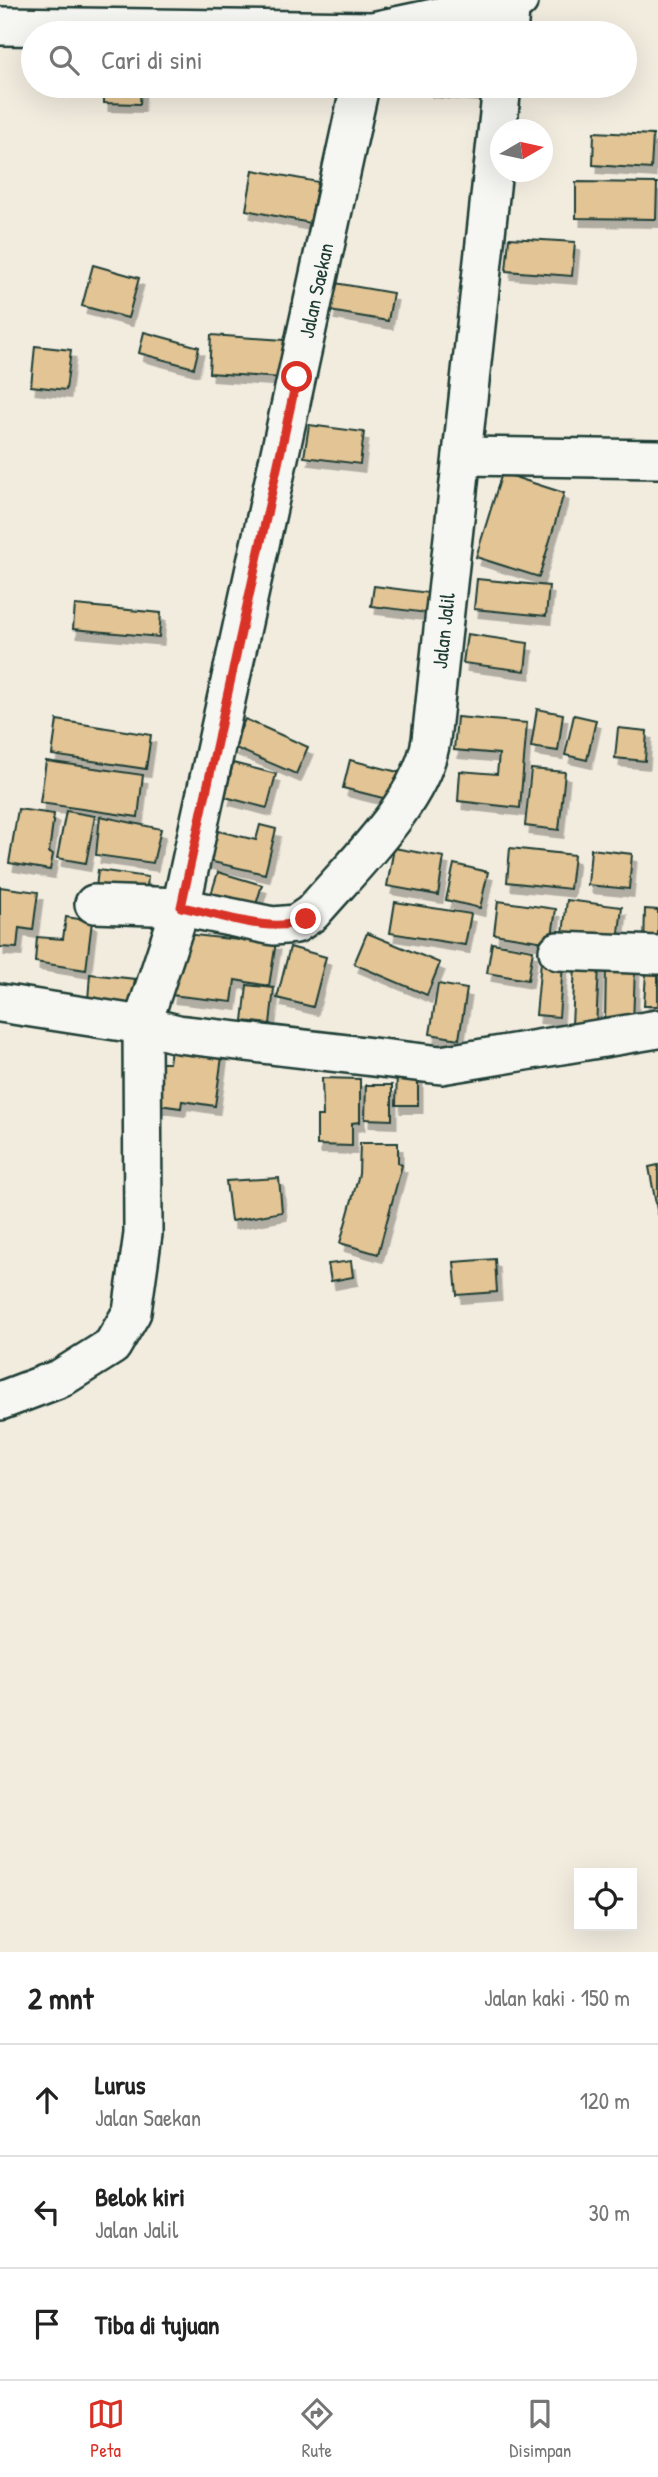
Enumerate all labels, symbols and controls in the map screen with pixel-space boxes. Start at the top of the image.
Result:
search box [21,21,637,98]
icon: search [45,41,83,79]
text: Cari di sini [101,42,203,77]
north arrow [490,119,553,182]
street label: Jalan Saekan [291,240,340,341]
route start [281,361,312,392]
street label: Jalan Jalil [424,591,461,670]
route end [290,903,321,934]
map controls [574,1868,637,1931]
button: locate [574,1868,637,1931]
text: 2 mnt [28,1978,93,2018]
text: Jalan kaki · 150 m [484,1982,630,2013]
text: Lurus [95,2067,146,2102]
icon: ahead [28,2081,66,2119]
text: 120 m [580,2085,630,2116]
text: Jalan Saekan [95,2102,201,2133]
text: Belok kiri [95,2179,185,2214]
icon: left [28,2193,66,2231]
text: 30 m [588,2197,630,2228]
text: Jalan Jalil [95,2214,178,2245]
icon: arrive [28,2305,66,2343]
text: Tiba di tujuan [95,2307,220,2342]
tab: Peta [87,2395,125,2463]
tab: Rute [298,2395,336,2463]
tab: Disimpan [509,2395,571,2463]

